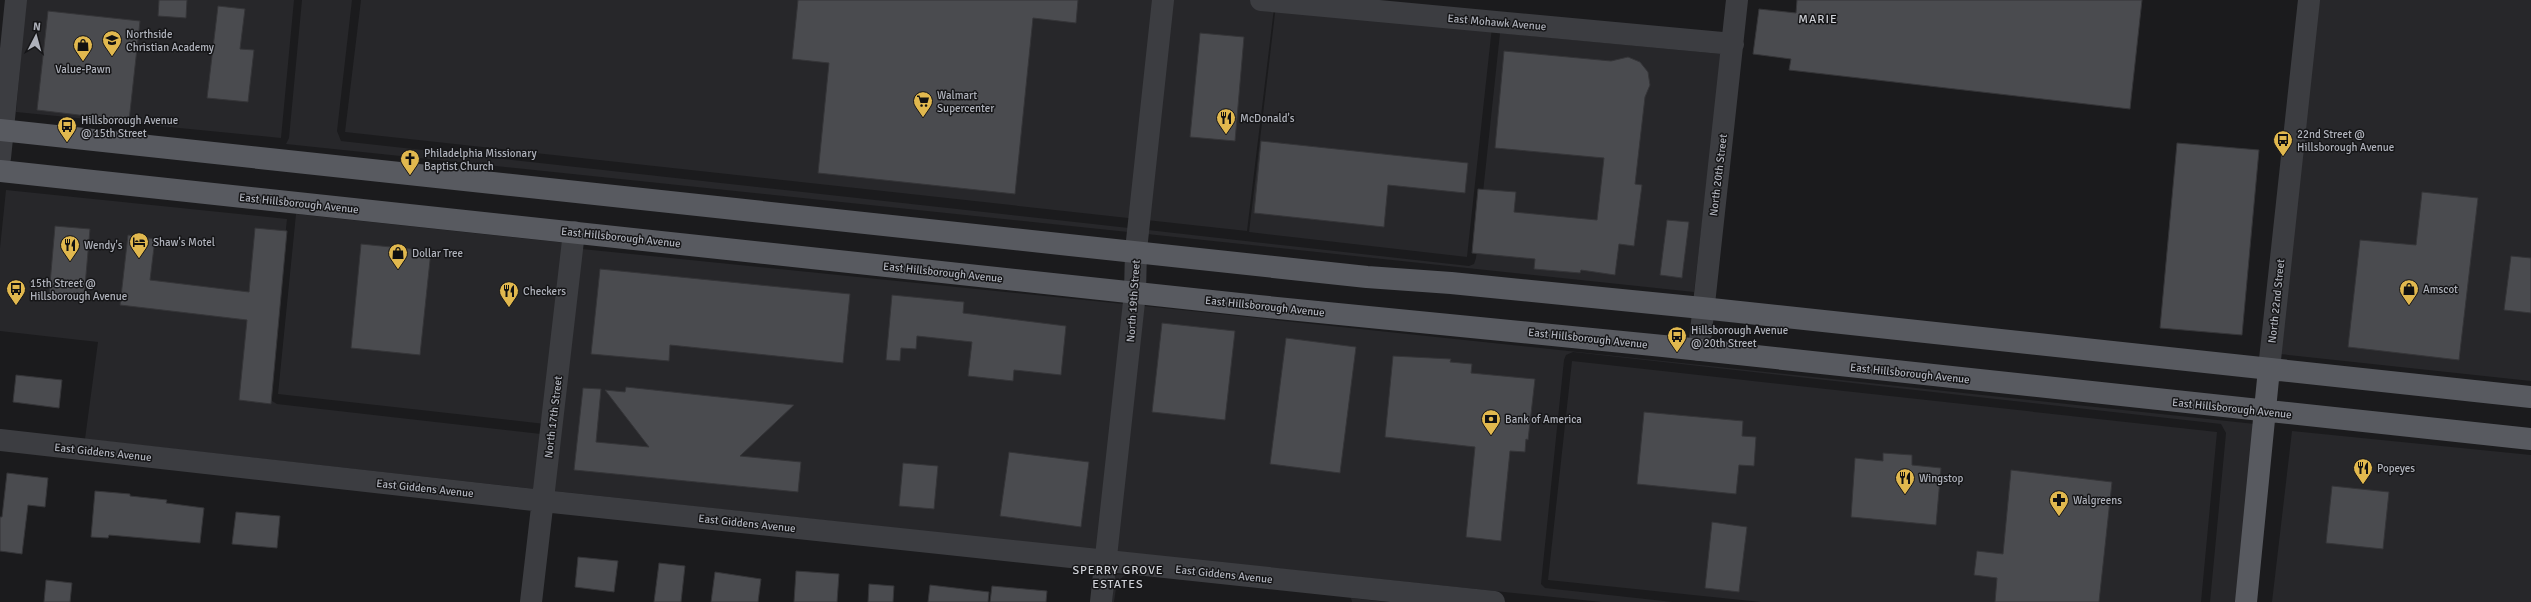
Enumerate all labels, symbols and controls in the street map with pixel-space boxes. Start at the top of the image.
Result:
street label: East Mohawk Avenue [1447,12,1547,33]
district label: MARIE [1798,12,1838,27]
north arrow [16,16,56,56]
text: N [33,20,41,33]
place label: Northside Christian Academy [126,28,215,54]
school or university icon: Northside Christian Academy [101,29,123,57]
shop icon: Value-Pawn [72,34,94,62]
place label: Value-Pawn [55,63,111,76]
place label: Walmart Supercenter [937,89,994,115]
supermarket icon: Walmart Supercenter [912,90,934,118]
restaurant icon: McDonald's [1215,107,1237,135]
place label: McDonald's [1240,112,1295,125]
place label: Hillsborough Avenue @ 15th Street [81,114,178,140]
bus stop icon: Hillsborough Avenue @ 15th Street [56,115,78,143]
place label: 22nd Street @ Hillsborough Avenue [2297,128,2394,154]
bus stop icon: 22nd Street @ Hillsborough Avenue [2272,129,2294,157]
street label: North 20th Street [1707,133,1730,217]
place label: Philadelphia Missionary Baptist Church [424,147,537,173]
church icon: Philadelphia Missionary Baptist Church [399,148,421,176]
street label: East Hillsborough Avenue [239,191,359,216]
street label: East Hillsborough Avenue [561,225,681,250]
hotel icon: Shaw's Motel [128,231,150,259]
restaurant icon: Wendy's [59,234,81,262]
place label: Shaw's Motel [153,236,215,249]
place label: Wendy's [84,239,123,252]
shop icon: Dollar Tree [387,242,409,270]
place label: Dollar Tree [412,247,463,260]
street label: North 22nd Street [2266,258,2287,344]
street label: North 19th Street [1124,259,1143,343]
street label: East Hillsborough Avenue [883,260,1003,285]
place label: 15th Street @ Hillsborough Avenue [30,277,127,303]
bus stop icon: 15th Street @ Hillsborough Avenue [5,278,27,306]
shop icon: Amscot [2398,278,2420,306]
restaurant icon: Checkers [498,280,520,308]
place label: Amscot [2423,283,2458,296]
place label: Checkers [523,285,566,298]
street label: East Hillsborough Avenue [1205,294,1325,319]
place label: Hillsborough Avenue @ 20th Street [1691,324,1788,350]
bus stop icon: Hillsborough Avenue @ 20th Street [1666,325,1688,353]
street label: East Hillsborough Avenue [1528,326,1648,351]
street label: East Hillsborough Avenue [1850,361,1970,386]
street label: North 17th Street [542,375,565,459]
street label: East Hillsborough Avenue [2172,396,2292,421]
bank icon: Bank of America [1480,408,1502,436]
place label: Bank of America [1505,413,1582,426]
street label: East Giddens Avenue [54,441,152,464]
restaurant icon: Popeyes [2352,457,2374,485]
place label: Popeyes [2377,462,2415,475]
restaurant icon: Wingstop [1894,467,1916,495]
place label: Wingstop [1919,472,1963,485]
street label: East Giddens Avenue [376,477,474,500]
pharmacy icon: Walgreens [2048,489,2070,517]
place label: Walgreens [2073,494,2122,507]
street label: East Giddens Avenue [698,512,796,535]
district label: SPERRY GROVE ESTATES [1072,563,1164,592]
street label: East Giddens Avenue [1175,563,1273,586]

